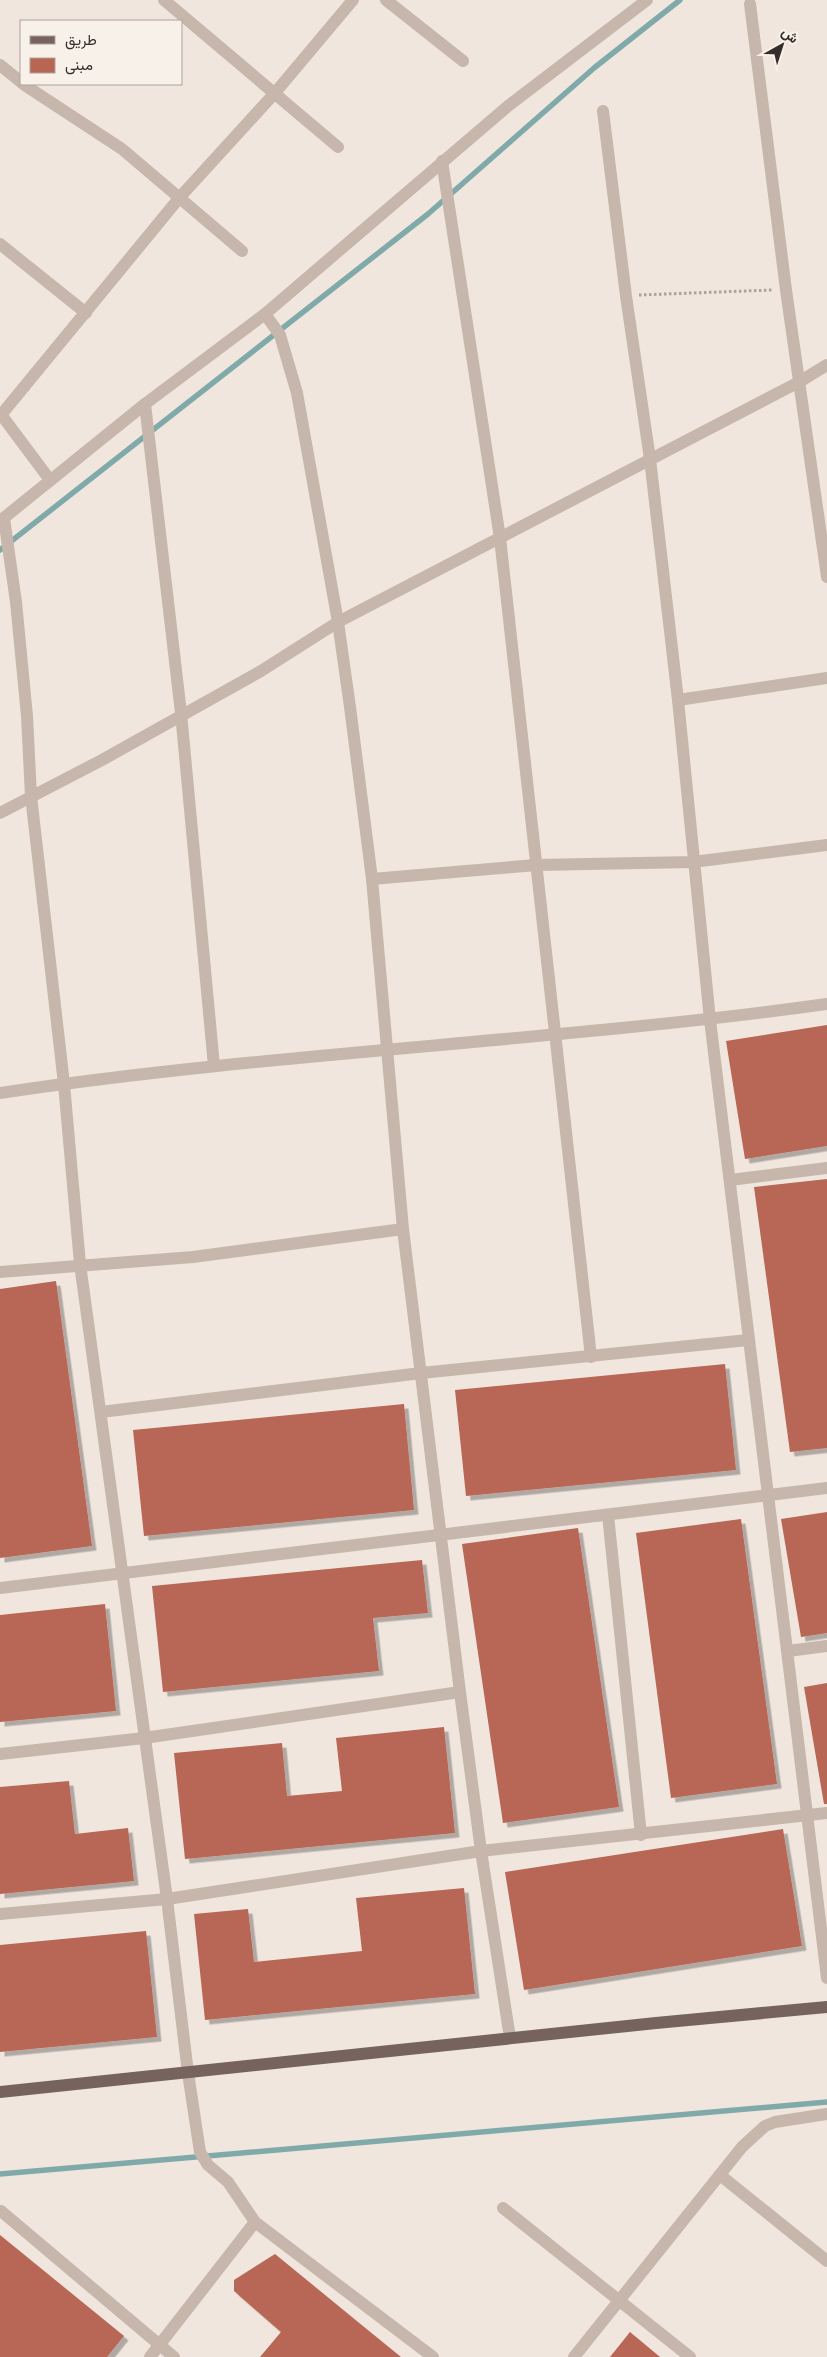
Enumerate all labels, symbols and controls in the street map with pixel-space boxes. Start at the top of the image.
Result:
legend [20,20,182,85]
north arrow [757,20,807,70]
text: ش [778,23,803,47]
text: طريق [65,30,97,50]
text: مبنى [65,55,93,75]

